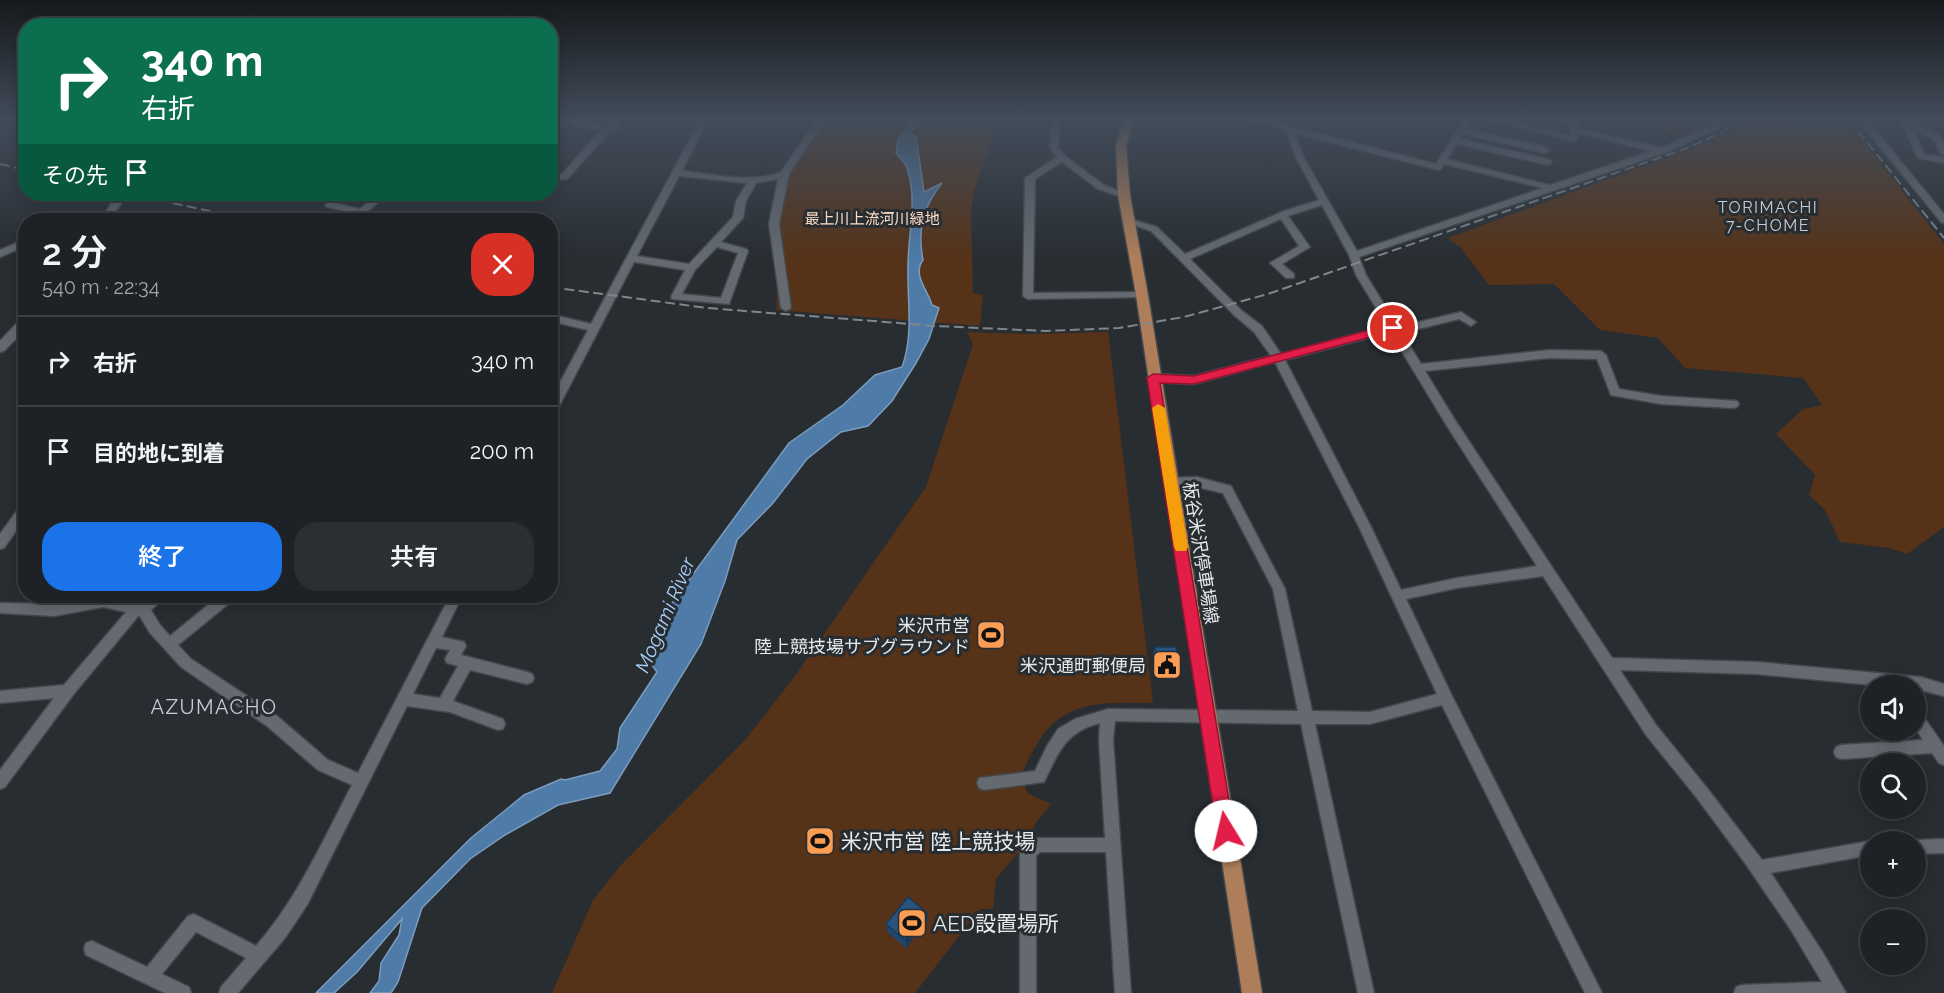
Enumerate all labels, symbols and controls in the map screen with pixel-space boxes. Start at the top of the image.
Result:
text: 340 m [141,37,263,86]
icon: right [42,42,120,120]
text: 右折 [141,93,195,124]
icon: arrive [120,156,153,189]
text: その先 [42,162,108,188]
district label: TORIMACHI 7-CHOME [1718,198,1818,235]
park label: 最上川上流河川緑地 [804,210,940,228]
text: 2 分 [42,231,107,273]
button: close [471,233,534,296]
text: 540 m · 22:34 [42,275,160,299]
pin [1367,302,1418,353]
icon: arrive [1376,311,1409,344]
icon: right [42,345,75,378]
text: 340 m [471,348,534,374]
text: 右折 [93,350,137,376]
icon: arrive [42,435,75,468]
text: 200 m [470,438,534,464]
text: 目的地に到着 [93,440,225,466]
street label: 板谷米沢停車場線 [1179,480,1223,626]
button: 終了 [42,522,282,591]
button: 共有 [294,522,534,591]
water label: Mogami River [630,553,700,676]
place label: 米沢市営 陸上競技場サブグラウンド [754,615,970,657]
sports icon: 米沢市営 陸上競技場サブグラウンド [975,619,1007,651]
public building icon: 米沢通町郵便局 [1151,649,1183,681]
place label: 米沢通町郵便局 [1020,655,1146,676]
map controls [1860,675,1926,975]
button: sound [1860,675,1926,741]
district label: AZUMACHO [150,695,278,719]
button: search [1860,753,1926,819]
position arrow [1194,799,1258,863]
sports icon: 米沢市営 陸上競技場 [804,825,836,857]
place label: 米沢市営 陸上競技場 [841,829,1035,854]
button: + [1860,831,1926,897]
sports icon: AED設置場所 [896,907,928,939]
button: − [1860,909,1926,975]
place label: AED設置場所 [933,911,1059,936]

